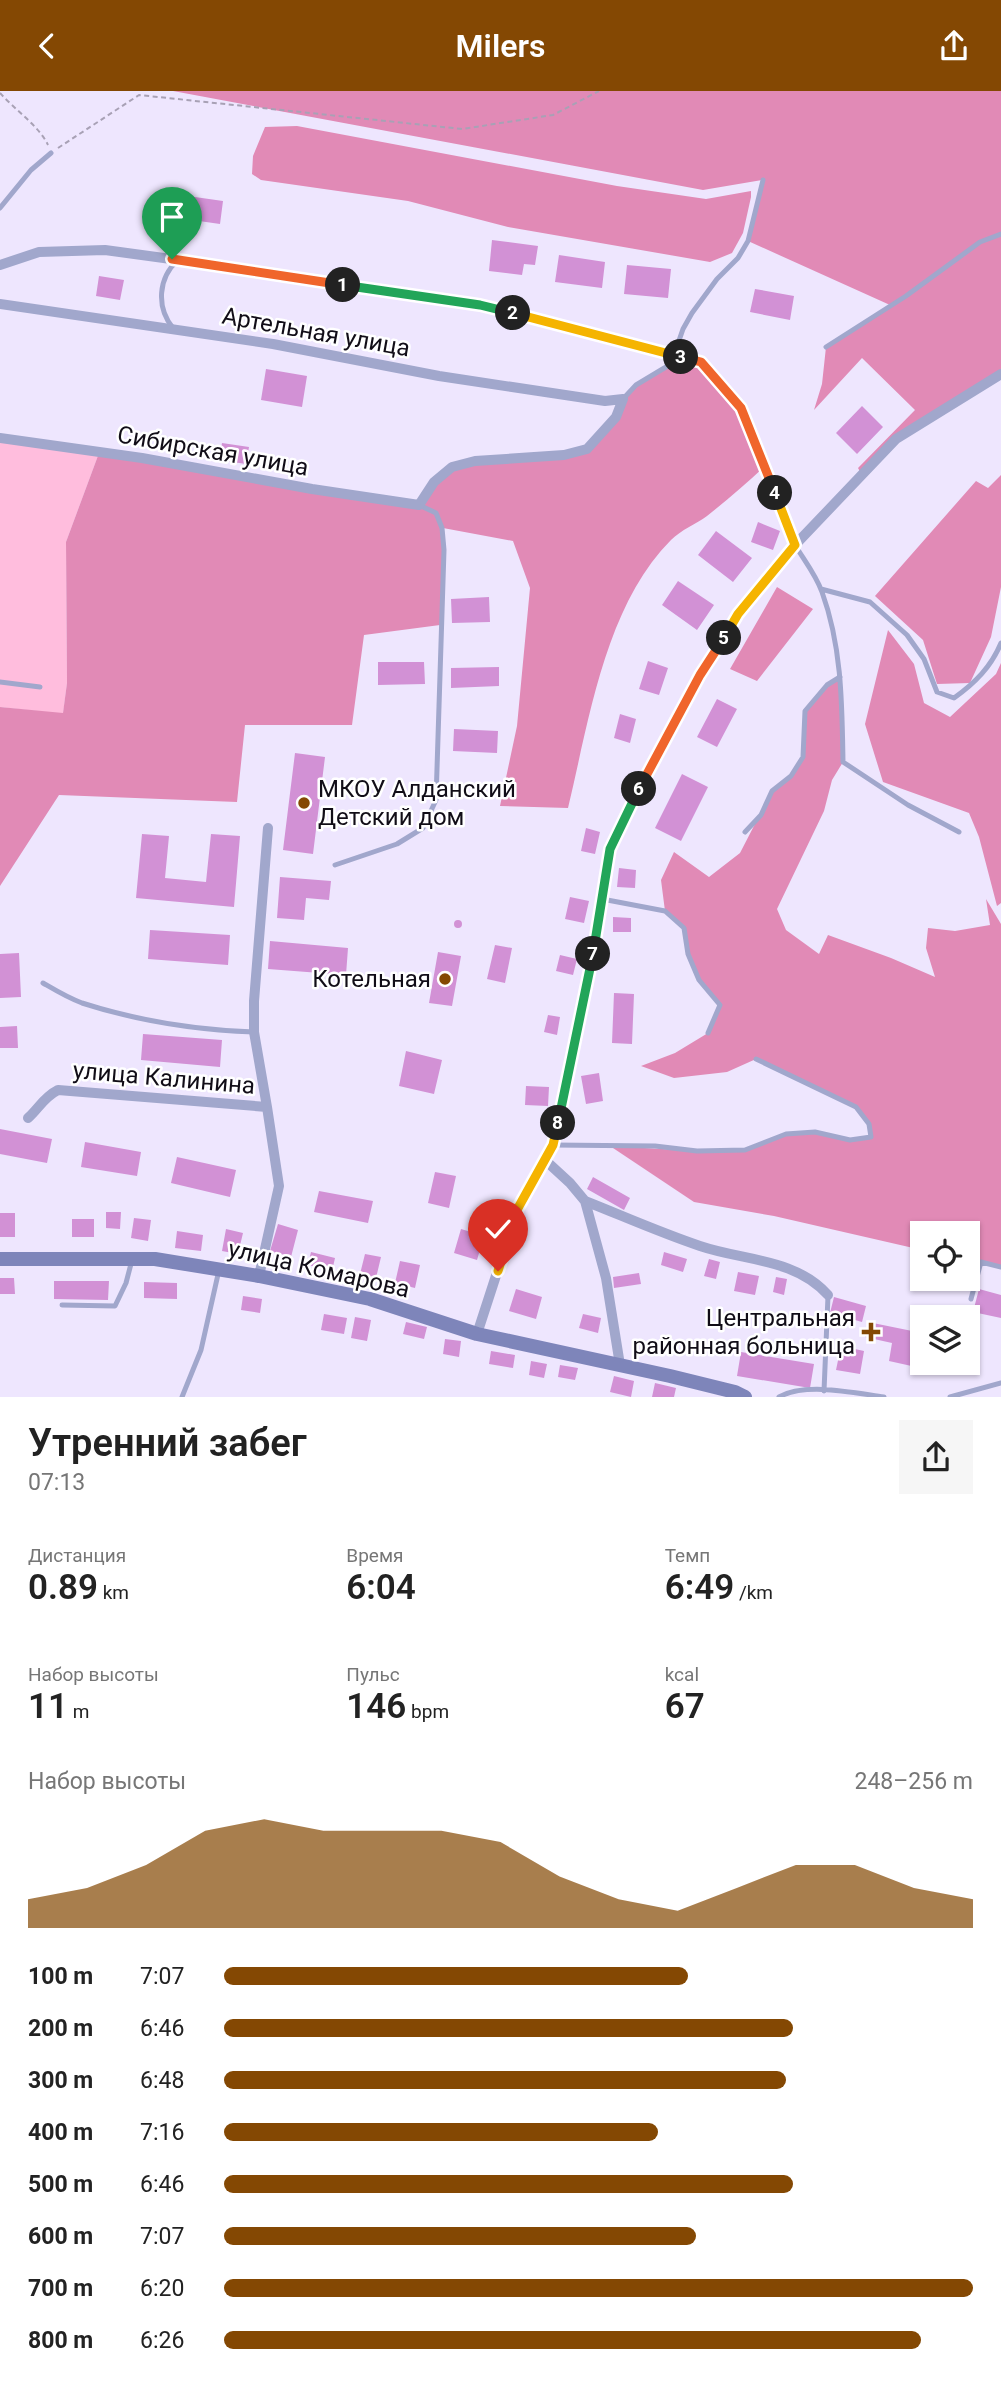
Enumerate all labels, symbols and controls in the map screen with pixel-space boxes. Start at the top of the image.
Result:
icon: back [28,27,66,65]
text: Milers [456,27,545,65]
icon: share [935,27,973,65]
pin [142,187,202,259]
icon: arrive [153,198,191,236]
pin: 1 [326,267,360,303]
text: 1 [337,273,348,296]
pin: 2 [496,295,530,331]
text: 2 [507,301,518,324]
street label: Артельная улица [220,302,412,362]
pin: 3 [664,339,698,375]
text: 3 [675,345,686,368]
street label: Сибирская улица [115,420,311,482]
pin: 4 [758,475,792,511]
text: 4 [769,481,780,504]
pin: 5 [706,621,742,655]
text: 5 [718,626,729,649]
pin: 6 [622,771,656,807]
place label: МКОУ Алданский Детский дом [318,775,516,831]
text: 6 [633,777,644,800]
marker: МКОУ Алданский Детский дом [296,795,312,811]
pin: 7 [576,937,610,971]
text: 7 [587,942,598,965]
place label: Котельная [312,965,431,993]
marker: Котельная [437,971,453,987]
street label: улица Калинина [72,1056,256,1100]
pin: 8 [540,1105,576,1141]
text: 8 [552,1111,563,1134]
pin [468,1199,528,1271]
icon: check [479,1210,517,1248]
map controls [910,1221,980,1375]
button: locate [910,1221,980,1291]
street label: улица Комарова [226,1235,412,1303]
place label: Центральная районная больница [632,1304,855,1360]
button: layers [910,1305,980,1375]
marker: Центральная районная больница [861,1322,881,1342]
button: share [899,1420,973,1494]
text: Утренний забег [28,1421,307,1465]
text: 07:13 [28,1469,85,1496]
text: Дистанция [28,1544,126,1567]
text: Время [346,1544,403,1567]
text: Темп [665,1544,710,1567]
text: 0.89 [28,1567,98,1608]
text: 6:04 [346,1567,416,1608]
text: 6:49 [665,1567,734,1608]
text: km [98,1581,129,1604]
text: /km [734,1581,773,1604]
text: Набор высоты [28,1663,159,1686]
text: Пульс [346,1663,400,1686]
text: kcal [665,1663,699,1686]
text: 11 [28,1686,68,1727]
text: 146 [346,1686,406,1727]
text: 67 [665,1686,705,1727]
text: m [68,1700,89,1723]
text: bpm [406,1700,449,1723]
text: Набор высоты [28,1768,186,1795]
text: 248–256 m [854,1768,973,1795]
text: 100 m [28,1963,93,1990]
text: 7:07 [140,1963,184,1990]
text: 200 m [28,2015,93,2042]
text: 6:46 [140,2015,184,2042]
text: 300 m [28,2067,93,2094]
text: 6:48 [140,2067,184,2094]
text: 400 m [28,2119,93,2146]
text: 7:16 [140,2119,184,2146]
text: 500 m [28,2171,93,2198]
text: 6:46 [140,2171,184,2198]
text: 600 m [28,2223,93,2250]
text: 7:07 [140,2223,184,2250]
text: 700 m [28,2275,93,2302]
text: 6:20 [140,2275,184,2302]
text: 800 m [28,2327,93,2354]
text: 6:26 [140,2327,184,2354]

